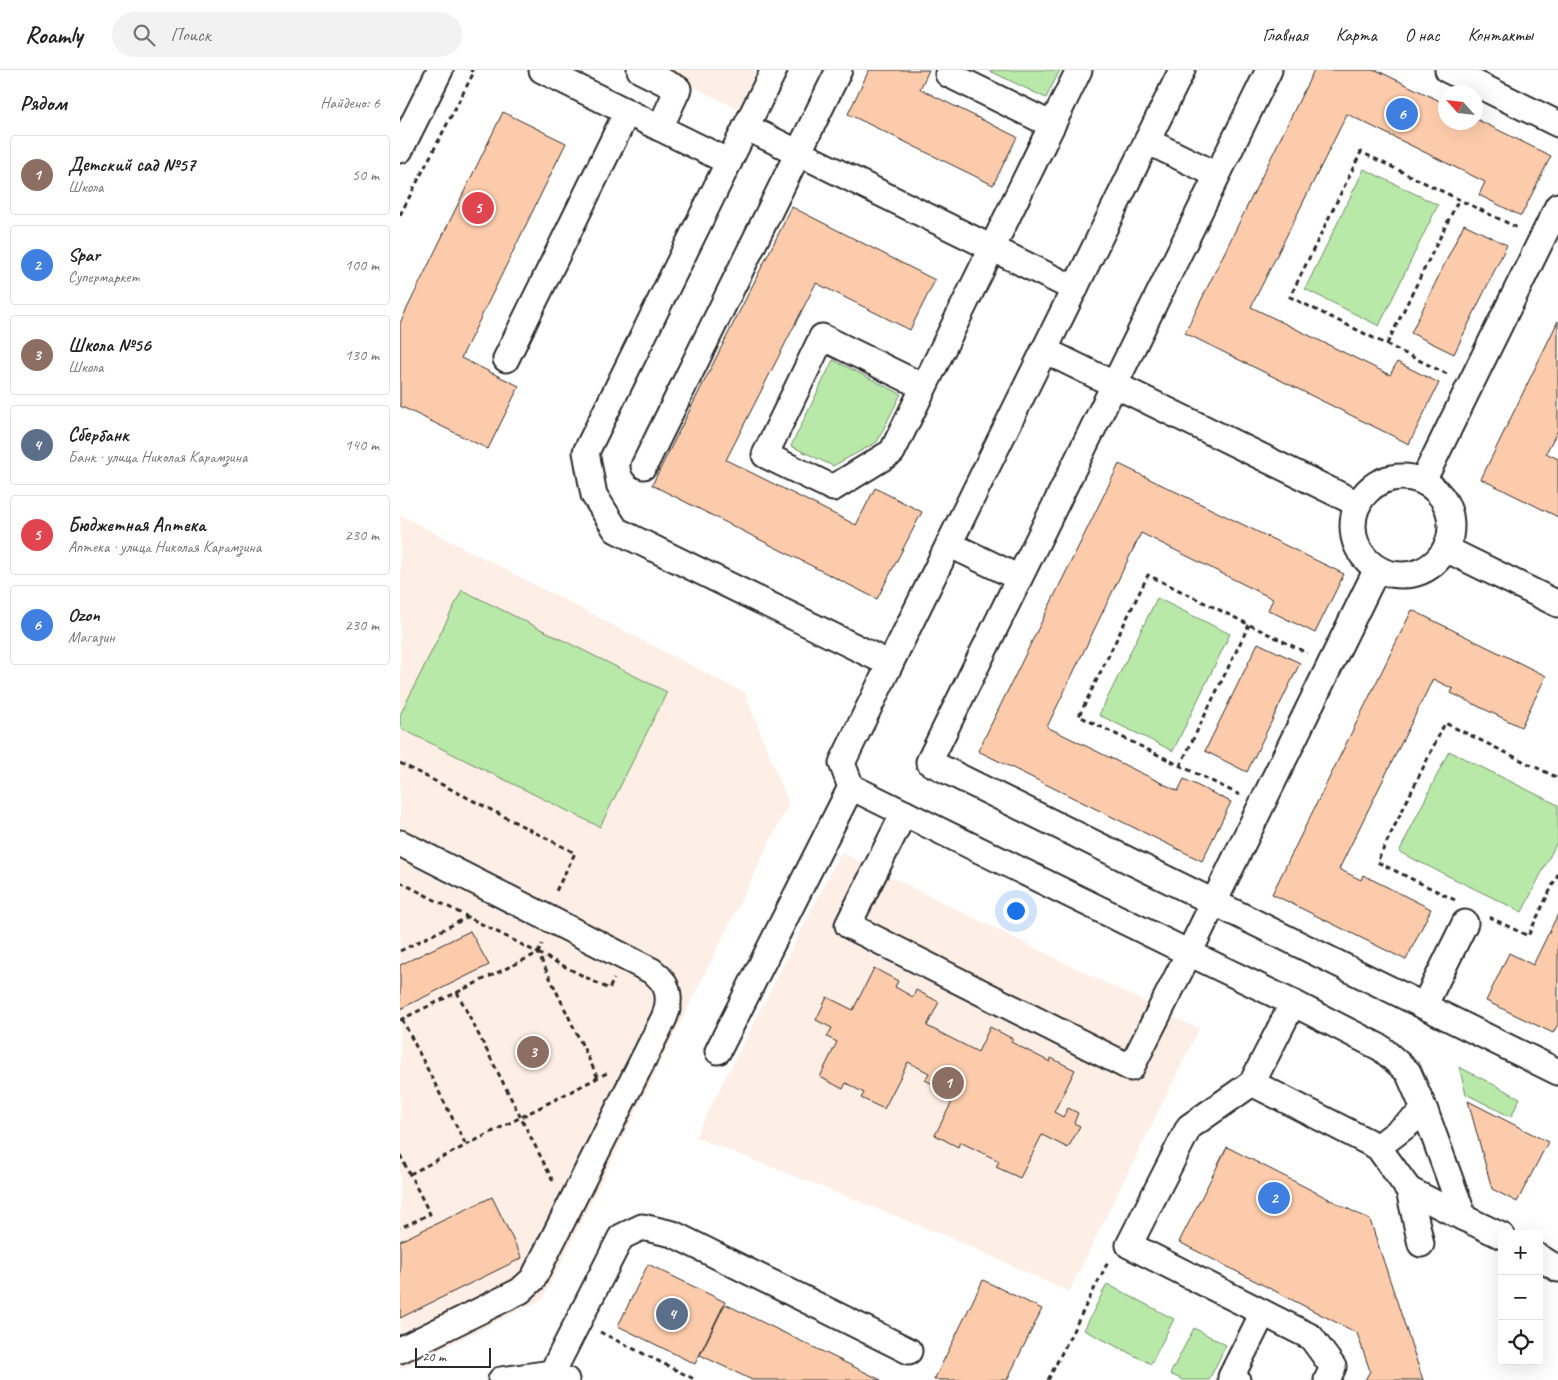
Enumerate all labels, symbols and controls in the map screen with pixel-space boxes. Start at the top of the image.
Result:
search box [112,12,462,57]
text: Roamly [25,20,82,50]
icon: search [130,21,158,49]
text: Поиск [170,23,211,47]
text: Главная [1263,24,1308,46]
text: Карта [1336,24,1377,46]
text: О нас [1405,24,1440,46]
text: Контакты [1468,24,1533,46]
north arrow [1438,85,1483,130]
text: Рядом [20,90,67,116]
text: Найдено: 6 [320,93,380,113]
pin: 6 [1386,95,1418,133]
text: Детский сад №57 [68,153,195,177]
text: 1 [33,165,41,185]
text: 50 m [352,165,379,185]
text: Школа [68,177,103,197]
pin: 5 [462,189,494,227]
text: Spar [68,243,100,267]
text: 2 [33,255,41,275]
text: 100 m [345,255,379,275]
text: Супермаркет [68,267,139,287]
text: Школа №56 [68,333,151,357]
text: 3 [33,345,41,365]
text: 130 m [345,345,379,365]
text: Школа [68,357,103,377]
text: Сбербанк [68,423,129,447]
text: 4 [33,435,41,455]
text: 140 m [345,435,379,455]
text: Банк · улица Николая Карамзина [68,447,247,467]
text: Бюджетная Аптека [68,513,205,537]
text: 5 [34,525,40,545]
text: 230 m [345,525,379,545]
text: Аптека · улица Николая Карамзина [68,537,261,557]
text: Ozon [68,603,100,627]
text: 6 [33,615,41,635]
text: 230 m [345,615,379,635]
text: Магазин [68,627,115,647]
your location [1003,898,1029,924]
pin: 3 [517,1033,549,1071]
pin: 1 [932,1064,964,1102]
pin: 2 [1258,1179,1290,1217]
map controls [1498,1230,1543,1365]
button: + [1498,1230,1543,1275]
button: − [1498,1275,1543,1320]
pin: 4 [656,1295,688,1333]
button: locate [1498,1320,1543,1365]
scale bar [415,1345,491,1368]
text: 20 m [422,1348,446,1365]

